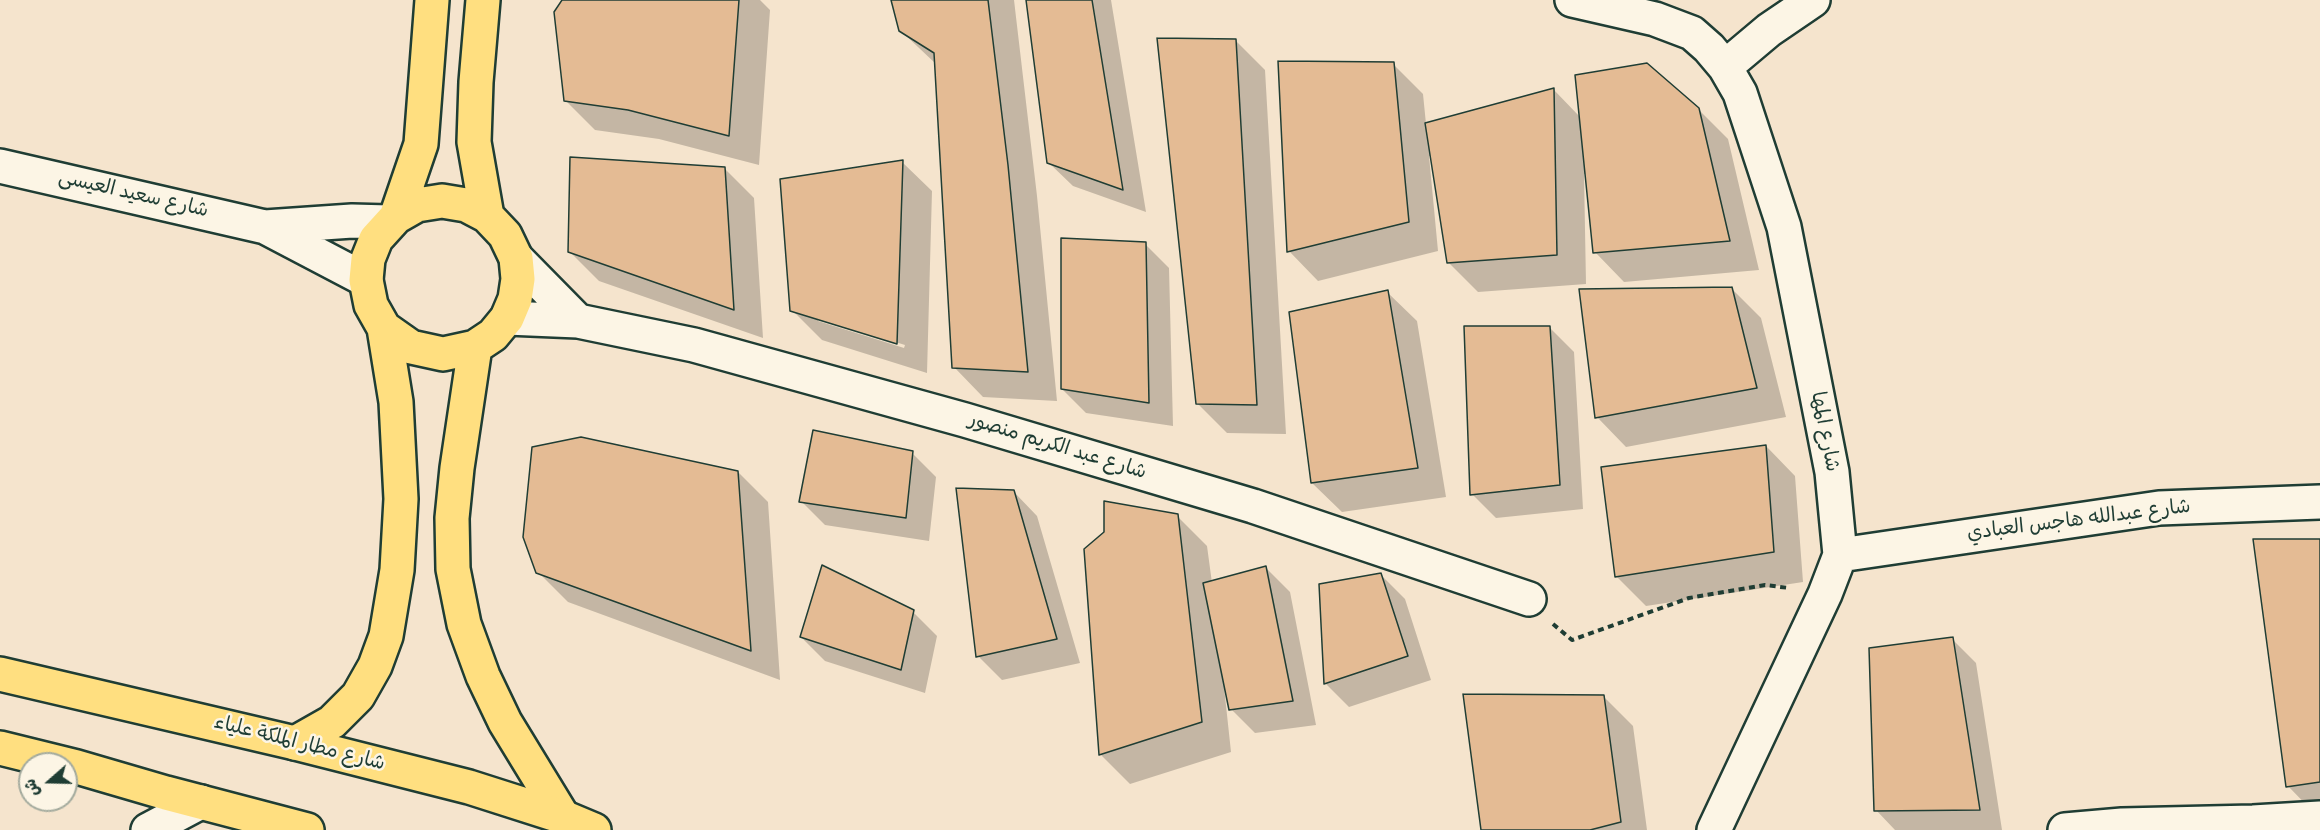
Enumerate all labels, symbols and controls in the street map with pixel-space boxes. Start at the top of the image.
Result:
street label: شارع سعيد العيسى [56,167,210,225]
street label: شارع المها [1803,390,1843,474]
street label: شارع عبد الكريم منصور [965,410,1149,486]
street label: شارع عبدالله هاجس العبادي [1966,496,2192,548]
street label: شارع مطار الملكة علياء [211,712,387,778]
north arrow [18,752,78,812]
text: ش [19,775,47,800]

